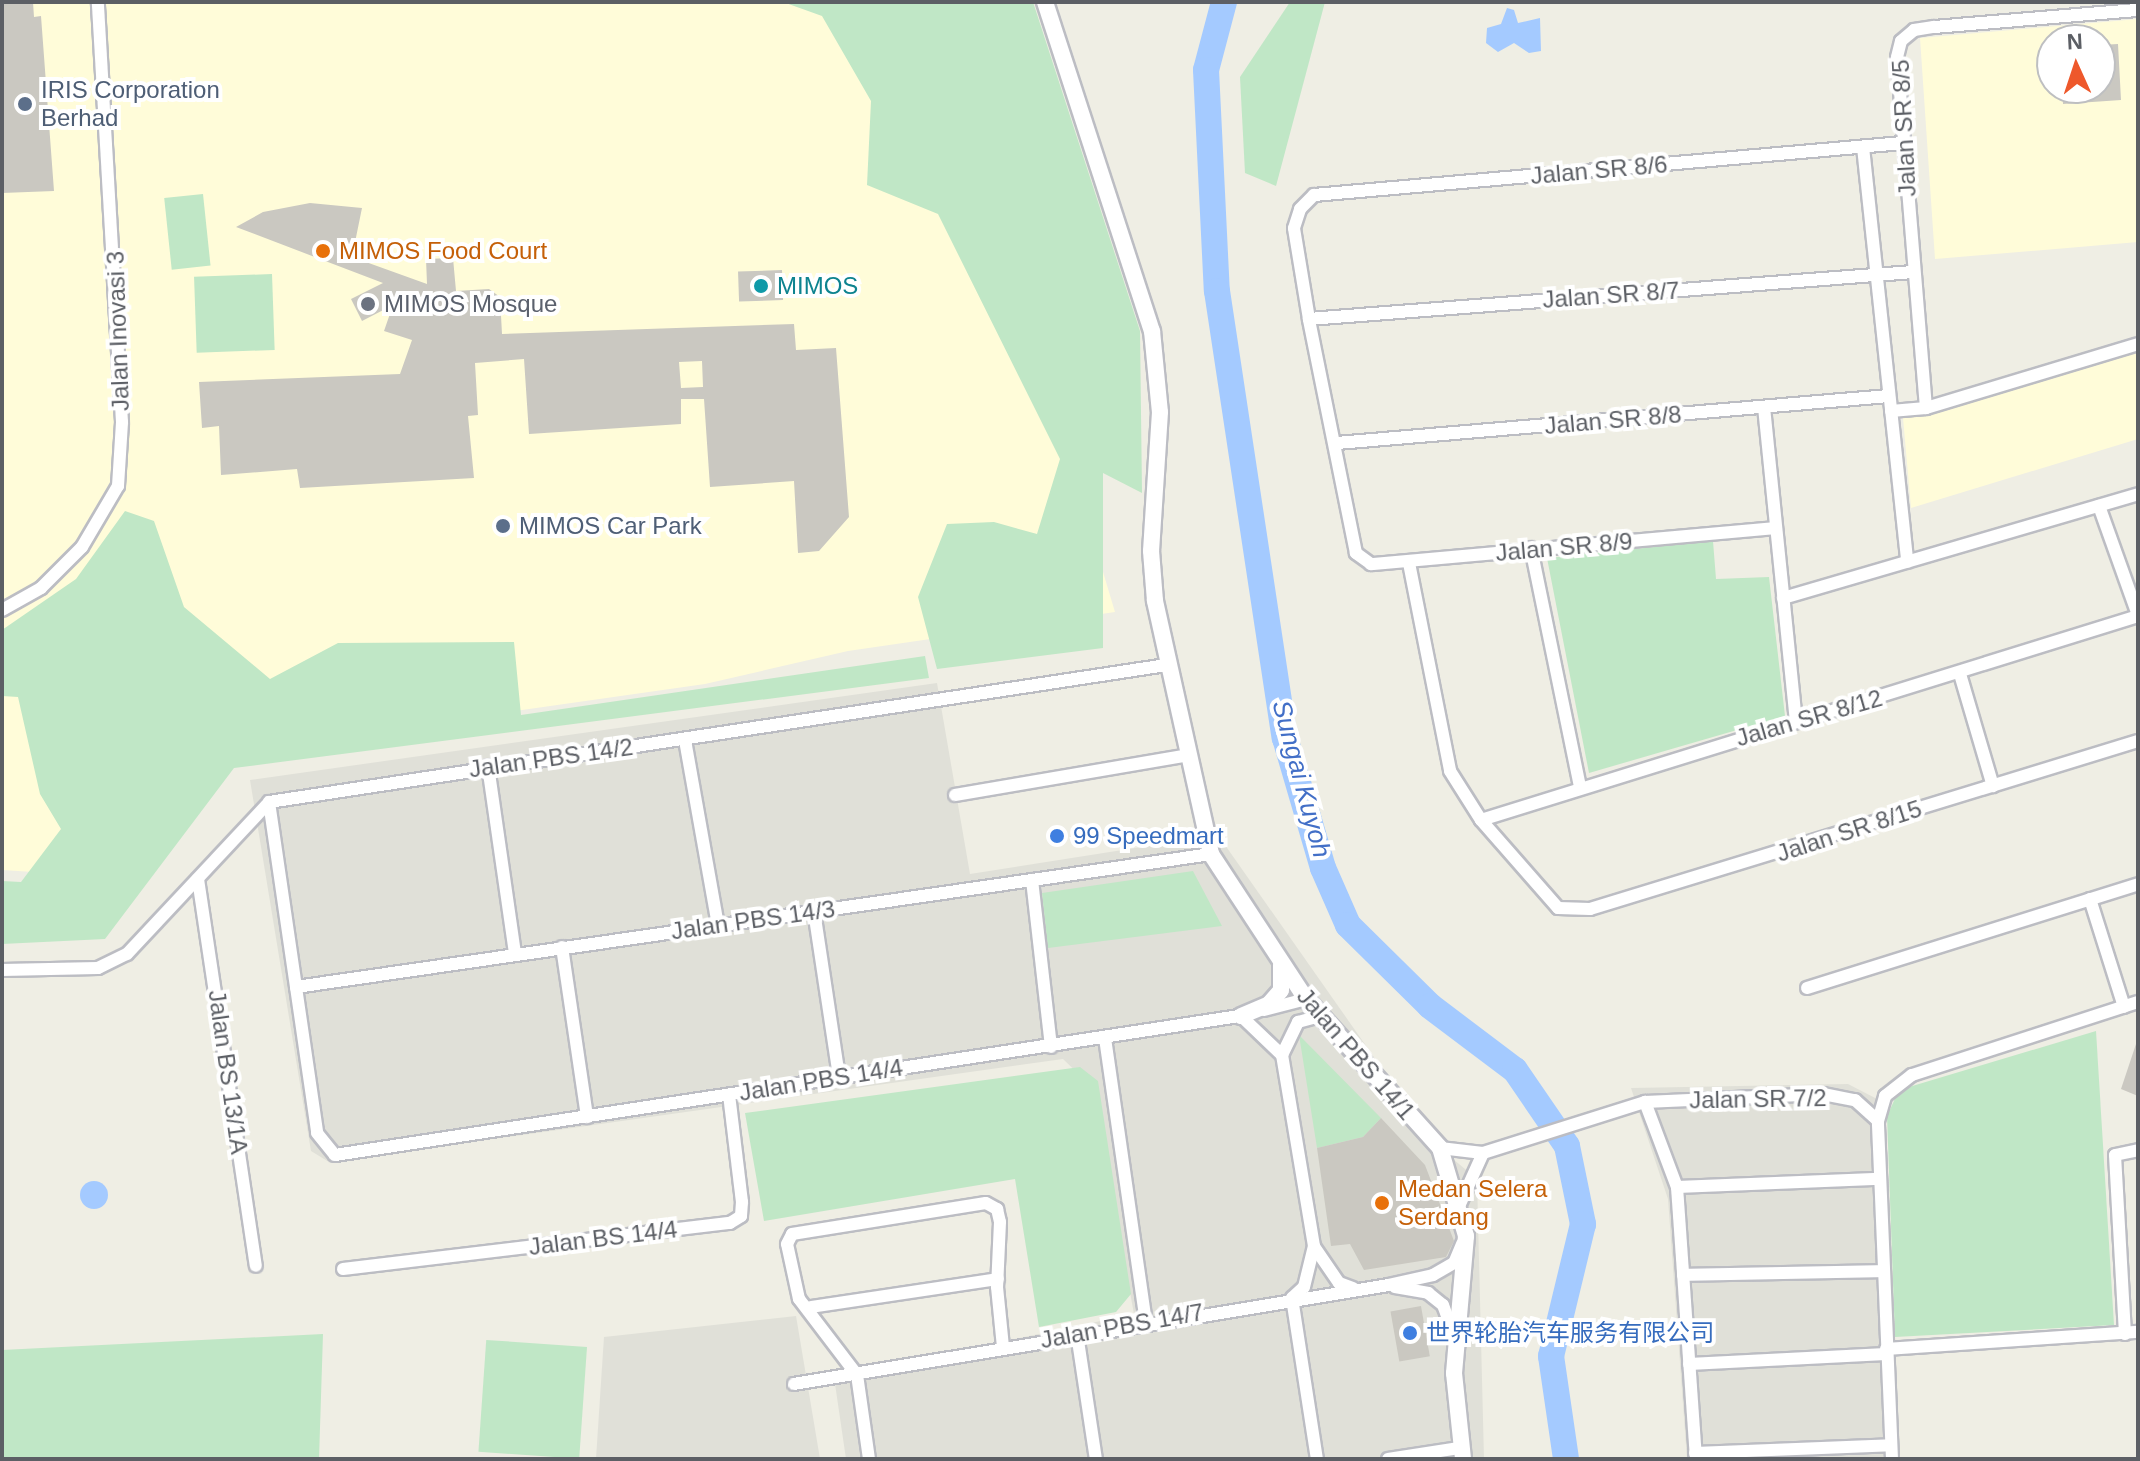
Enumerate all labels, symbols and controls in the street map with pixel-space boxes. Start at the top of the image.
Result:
north arrow [2036,24,2116,104]
text: N [2066,29,2083,54]
street label: Jalan SR 8/5 [1886,59,1922,197]
place label: IRIS Corporation Berhad [41,76,220,132]
marker: IRIS Corporation Berhad [16,95,34,113]
street label: Jalan SR 8/6 [1529,150,1669,190]
place label: MIMOS Food Court [339,237,547,265]
marker: MIMOS Food Court [314,242,332,260]
street label: Jalan Inovasi 3 [101,250,135,412]
place label: MIMOS [777,272,858,300]
street label: Jalan SR 8/7 [1541,276,1681,314]
marker: MIMOS [752,277,770,295]
place label: MIMOS Mosque [384,290,557,318]
marker: MIMOS Mosque [359,295,377,313]
street label: Jalan SR 8/8 [1543,400,1683,440]
place label: MIMOS Car Park [519,512,702,540]
marker: MIMOS Car Park [494,517,512,535]
street label: Jalan SR 8/9 [1494,527,1634,567]
street label: Jalan SR 8/12 [1733,683,1885,753]
water label: Sungai Kuyoh [1265,697,1337,861]
street label: Jalan PBS 14/2 [467,732,635,784]
street label: Jalan SR 8/15 [1773,794,1925,868]
place label: 99 Speedmart [1073,822,1224,850]
marker: 99 Speedmart [1048,827,1066,845]
street label: Jalan PBS 14/3 [669,894,837,946]
street label: Jalan PBS 14/1 [1291,982,1421,1126]
street label: Jalan BS 13/1A [202,988,254,1156]
street label: Jalan PBS 14/4 [737,1053,905,1107]
street label: Jalan SR 7/2 [1689,1083,1827,1115]
place label: Medan Selera Serdang [1398,1175,1547,1231]
marker: Medan Selera Serdang [1373,1194,1391,1212]
street label: Jalan BS 14/4 [527,1215,679,1261]
street label: Jalan PBS 14/7 [1038,1297,1206,1355]
place label: 世界轮胎汽车服务有限公司 [1426,1319,1714,1347]
marker: 世界轮胎汽车服务有限公司 [1401,1324,1419,1342]

